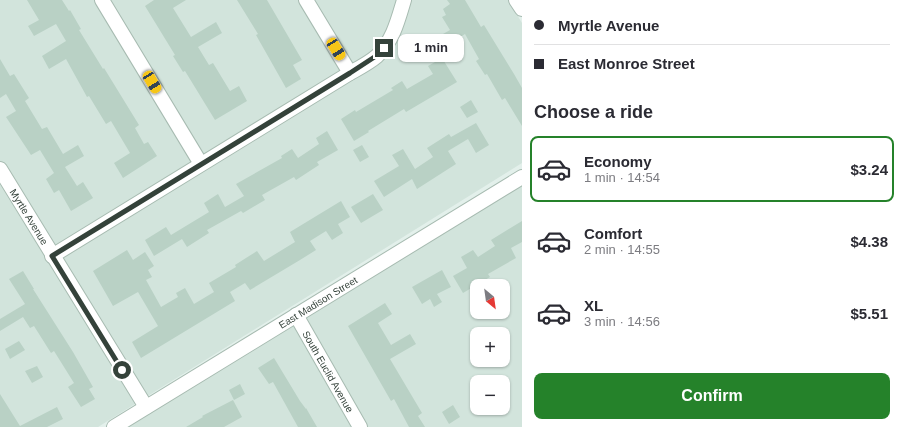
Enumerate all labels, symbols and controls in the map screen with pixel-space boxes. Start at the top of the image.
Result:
text: Myrtle Avenue [558,17,659,34]
callout: 1 min [398,34,464,62]
car [325,36,347,62]
route end [375,39,393,57]
text: 1 min [414,40,448,55]
text: East Monroe Street [558,55,695,72]
car [141,69,163,95]
text: Choose a ride [534,102,653,122]
icon: car [536,151,572,187]
text: Economy [584,153,652,170]
text: $3.24 [850,161,888,178]
text: 1 min · 14:54 [584,170,660,185]
street label: Myrtle Avenue [8,187,51,247]
icon: car [536,223,572,259]
text: Comfort [584,225,642,242]
text: $4.38 [850,233,888,250]
text: 2 min · 14:55 [584,242,660,257]
street label: East Madison Street [276,274,359,330]
north arrow [470,279,510,319]
map controls [470,279,510,415]
icon: car [536,295,572,331]
text: XL [584,297,603,314]
text: $5.51 [850,305,888,322]
text: 3 min · 14:56 [584,314,660,329]
button: + [470,327,510,367]
street label: South Euclid Avenue [301,329,356,415]
route start [113,361,131,379]
button: Confirm [534,373,890,419]
button: − [470,375,510,415]

